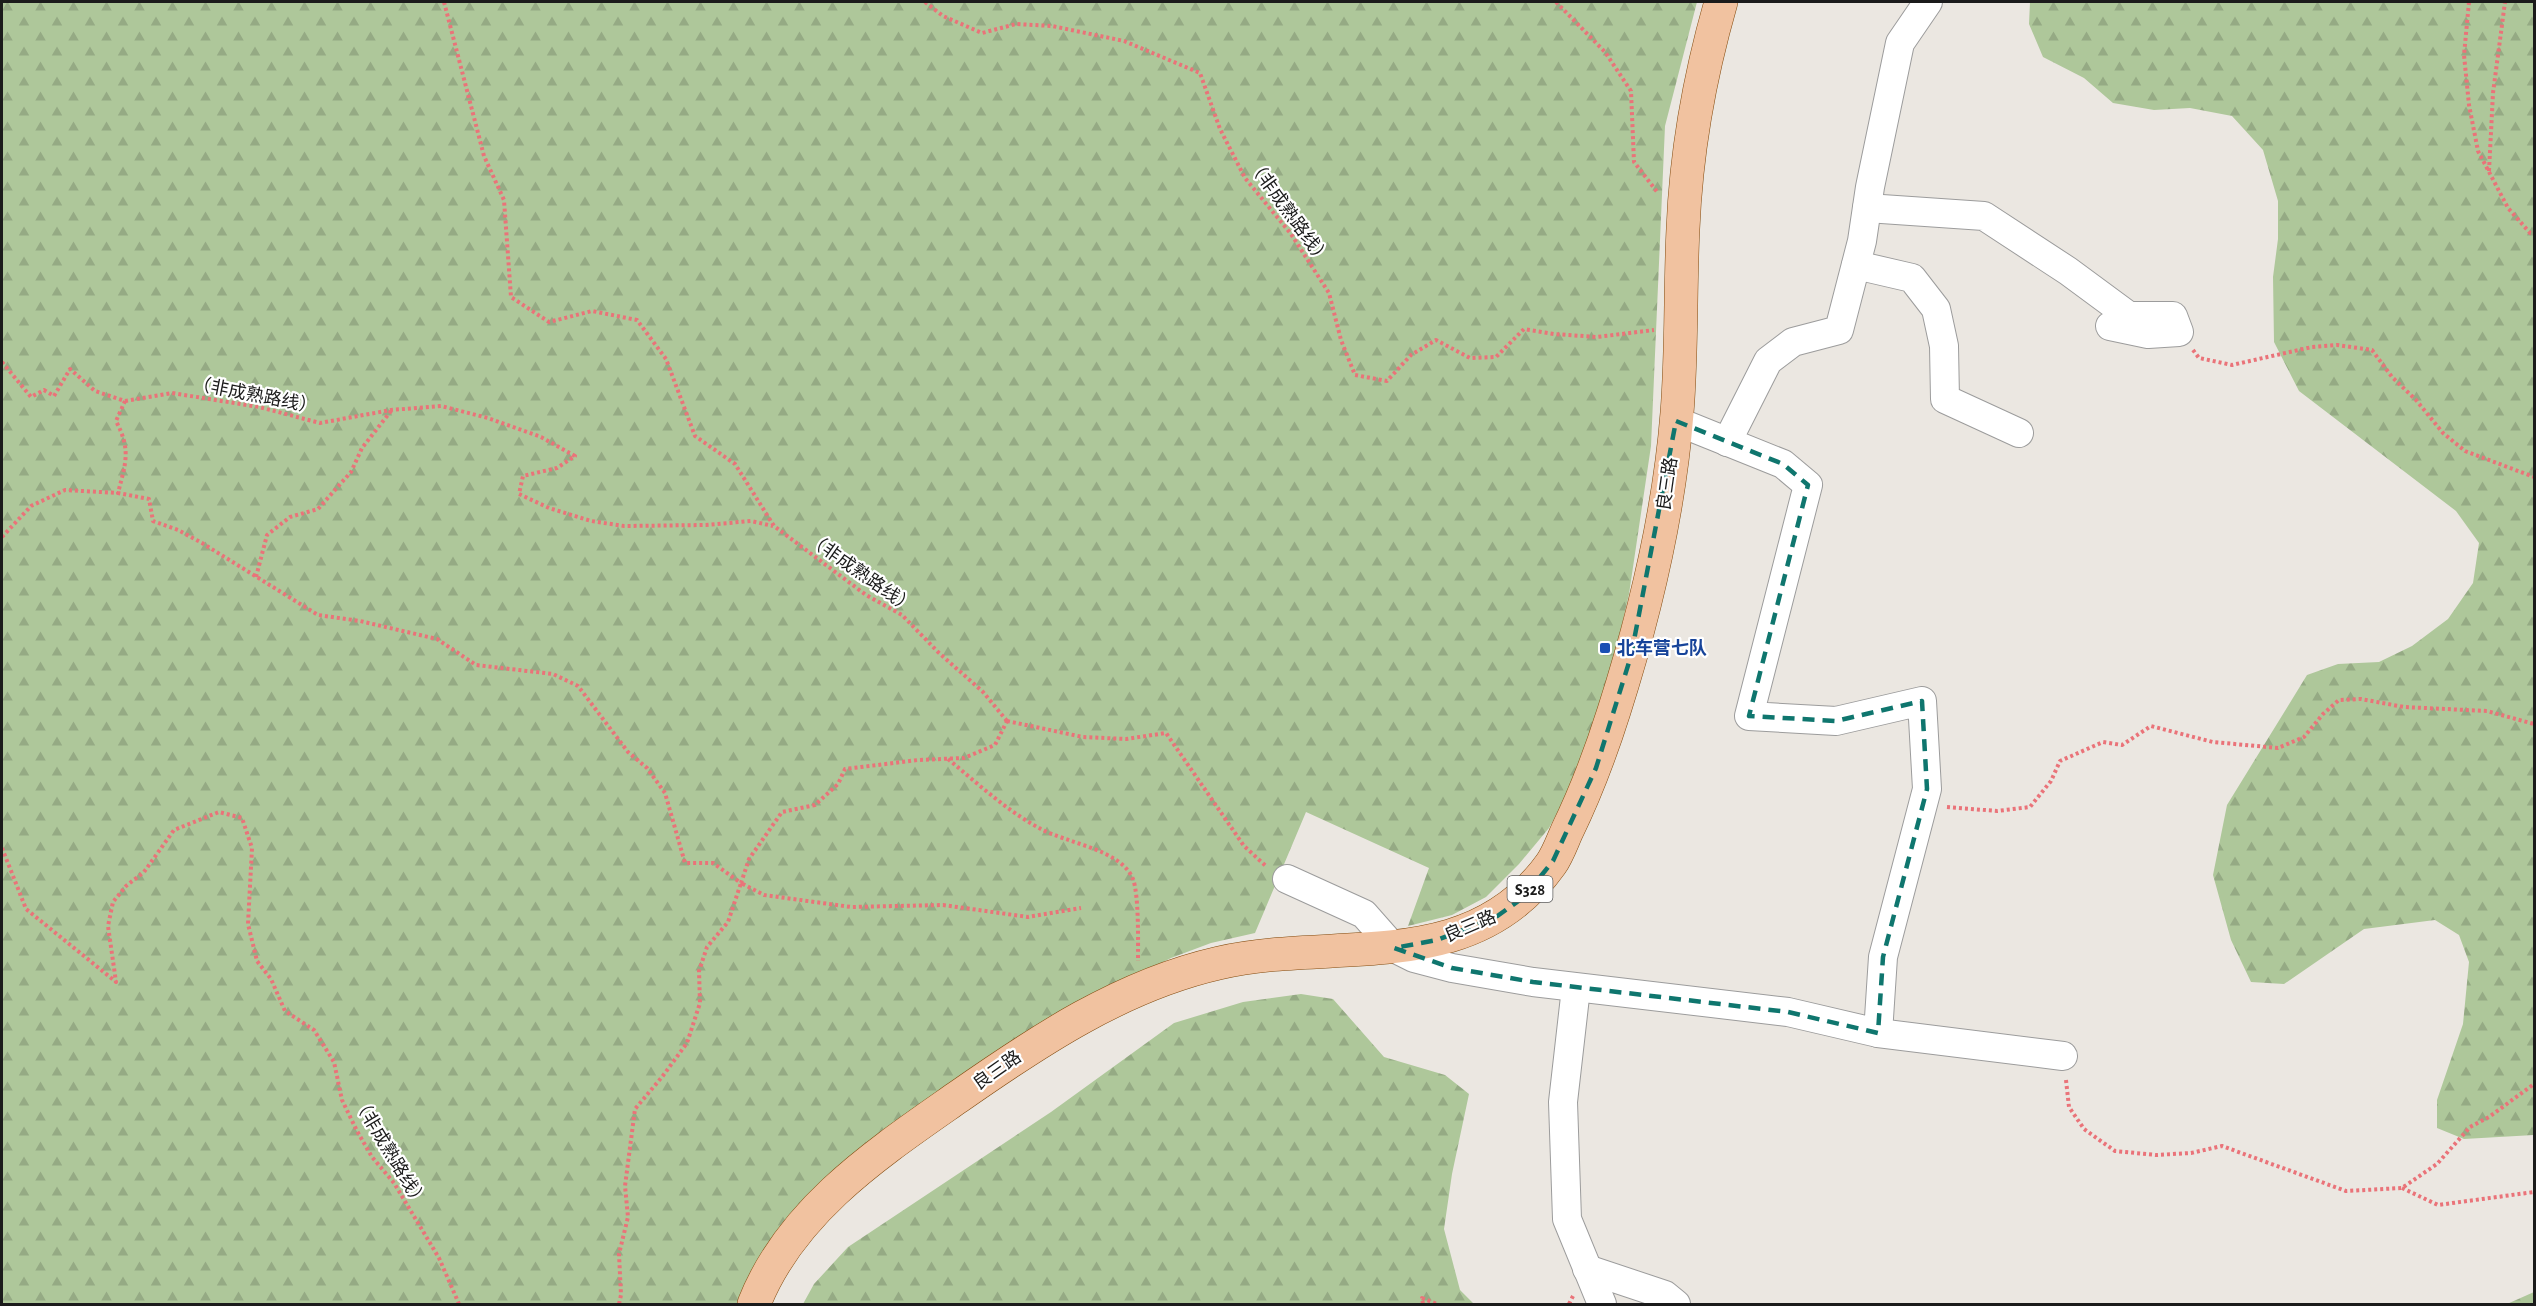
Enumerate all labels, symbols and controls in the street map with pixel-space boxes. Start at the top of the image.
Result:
street label: （非成熟路线） [1244,155,1334,269]
street label: （非成熟路线） [191,373,319,417]
street label: 良三路 [1653,456,1681,512]
street label: （非成熟路线） [804,529,918,617]
place label: 北车营七队 [1617,638,1707,658]
marker: 北车营七队 [1598,641,1612,655]
road number: S328 [1508,876,1552,902]
street label: 良三路 [1441,906,1499,946]
street label: 良三路 [969,1046,1025,1094]
street label: （非成熟路线） [349,1093,431,1211]

